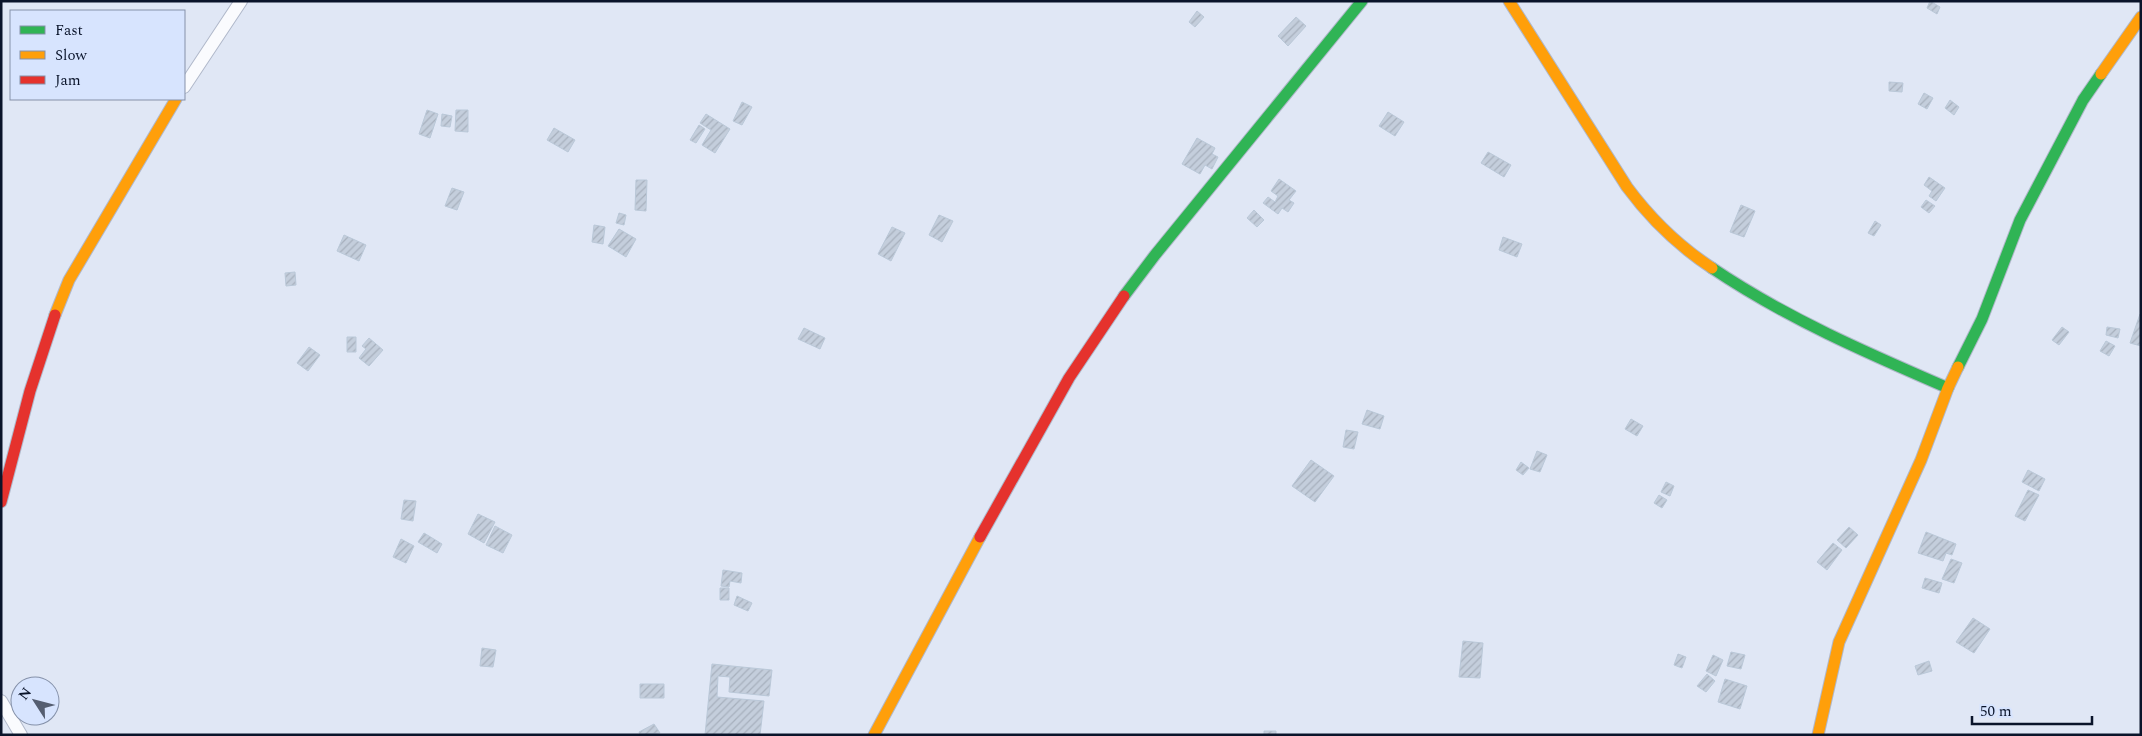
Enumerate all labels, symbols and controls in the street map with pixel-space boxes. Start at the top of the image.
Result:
legend [10,10,185,100]
text: Fast [55,19,83,42]
text: Slow [55,44,87,67]
text: Jam [55,69,81,92]
north arrow [10,676,60,726]
text: N [13,683,37,704]
scale bar [1972,694,2092,726]
text: 50 m [1980,700,2012,723]

